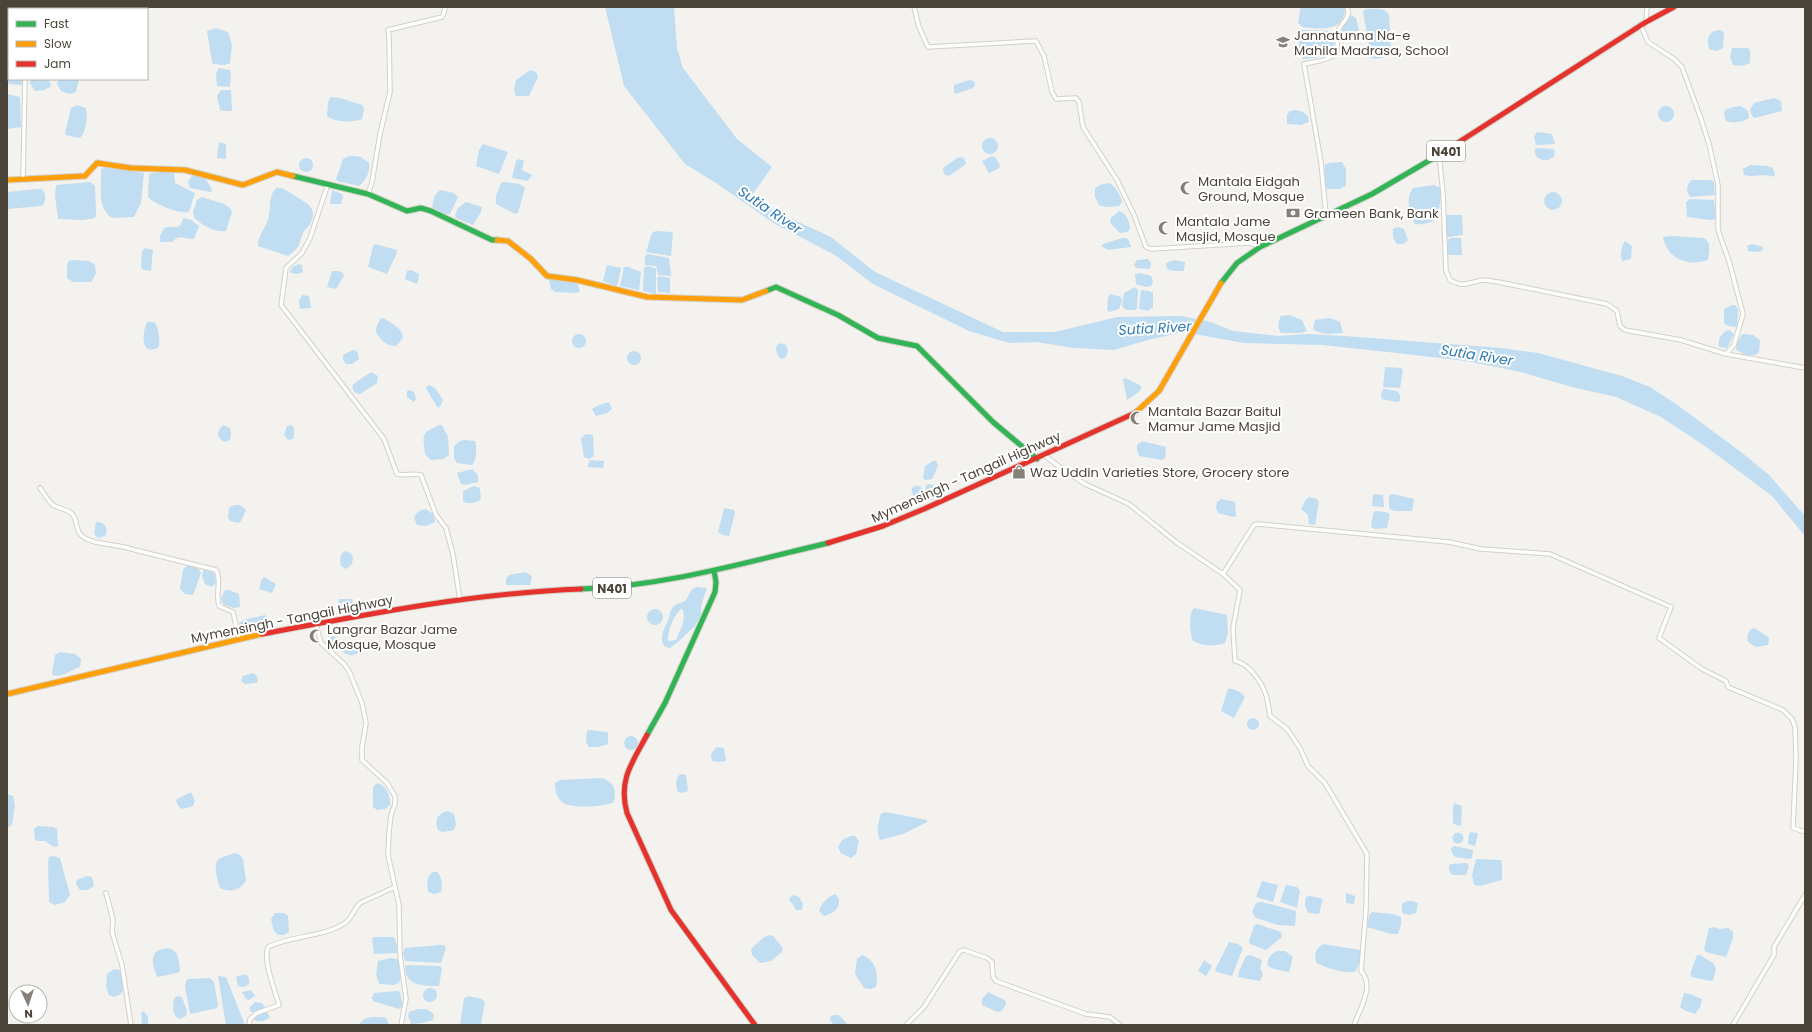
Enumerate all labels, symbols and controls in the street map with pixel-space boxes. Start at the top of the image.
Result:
legend [8,8,148,80]
text: Fast [44,15,69,32]
place label: Jannatunna Na-e Mahila Madrasa, School [1294,26,1449,60]
school or university icon: Jannatunna Na-e Mahila Madrasa, School [1275,34,1291,50]
text: Slow [44,35,72,52]
text: Jam [44,55,71,72]
road number: N401 [1427,141,1465,161]
place label: Mantala Eidgah Ground, Mosque [1198,172,1304,206]
mosque icon: Mantala Eidgah Ground, Mosque [1179,180,1195,196]
water label: Sutia River [734,181,806,239]
place label: Grameen Bank, Bank [1304,204,1439,223]
bank icon: Grameen Bank, Bank [1285,205,1301,221]
place label: Mantala Jame Masjid, Mosque [1176,212,1276,246]
mosque icon: Mantala Jame Masjid, Mosque [1157,220,1173,236]
water label: Sutia River [1118,316,1193,340]
water label: Sutia River [1439,339,1515,371]
place label: Mantala Bazar Baitul Mamur Jame Masjid [1148,402,1281,436]
mosque icon: Mantala Bazar Baitul Mamur Jame Masjid [1129,410,1145,426]
street label: Mymensingh - Tangail Highway [868,426,1064,527]
place label: Waz Uddin Varieties Store, Grocery store [1030,463,1289,482]
shop icon: Waz Uddin Varieties Store, Grocery store [1011,464,1027,480]
road number: N401 [593,578,631,598]
street label: Mymensingh - Tangail Highway [189,590,395,648]
place label: Langrar Bazar Jame Mosque, Mosque [327,620,457,654]
mosque icon: Langrar Bazar Jame Mosque, Mosque [308,628,324,644]
north arrow [8,984,48,1024]
text: N [24,1006,33,1022]

